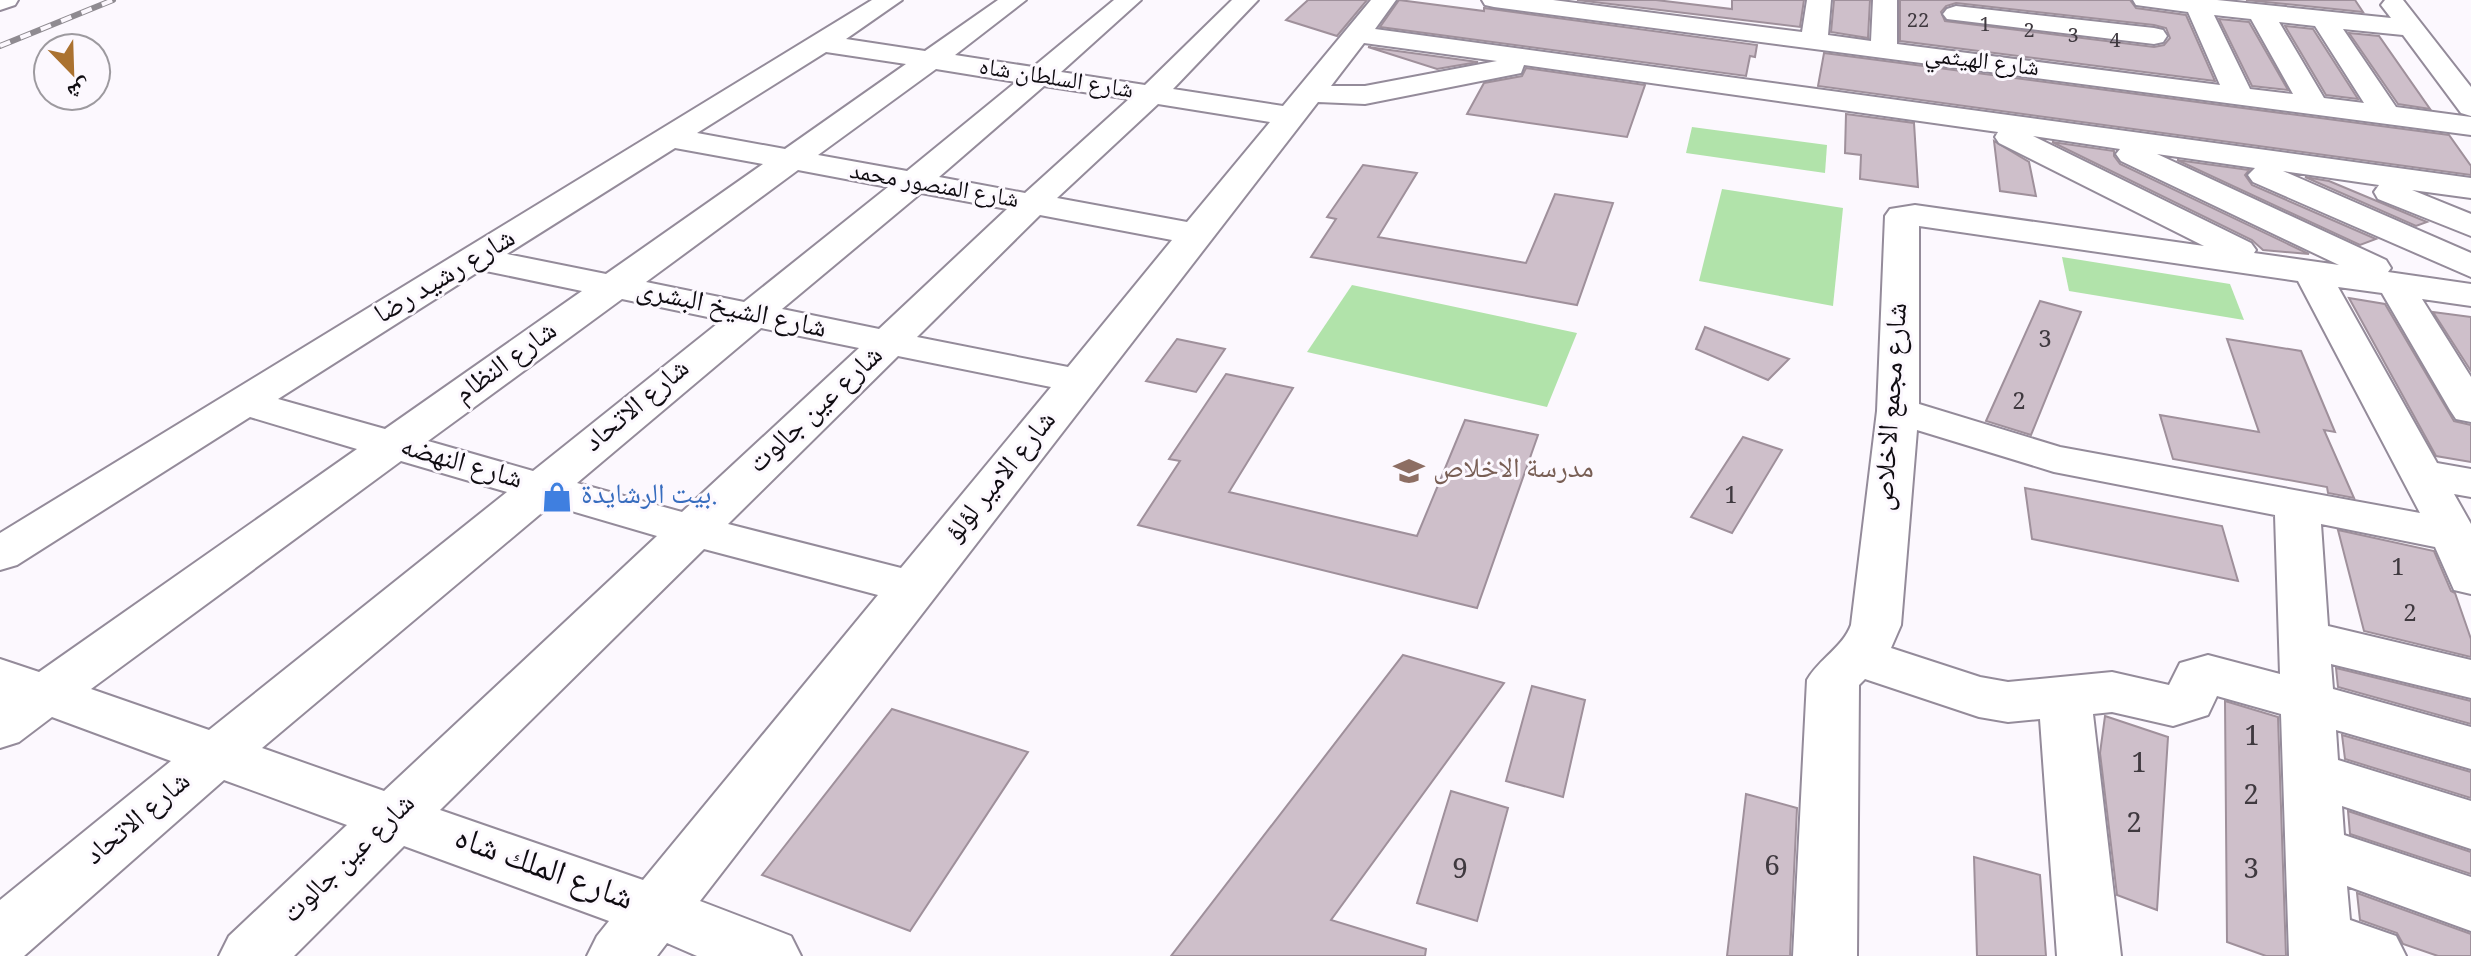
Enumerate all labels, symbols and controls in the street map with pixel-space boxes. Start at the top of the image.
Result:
house number: 22 [1907,6,1929,40]
house number: 1 [1979,10,1991,44]
house number: 2 [2023,16,2035,50]
house number: 3 [2067,21,2079,55]
house number: 4 [2109,26,2121,60]
north arrow [32,32,112,112]
street label: شارع الهيثمي [1923,36,2041,90]
street label: شارع السلطان شاه [976,48,1136,112]
text: ش [60,66,97,110]
street label: شارع المنصور محمد [846,152,1022,222]
street label: شارع رشيد رضا [366,217,526,339]
street label: شارع الشيخ البشرى [631,267,831,355]
street label: شارع مجمع الاخلاص [1862,301,1924,513]
street label: شارع النظام [445,310,569,418]
house number: 3 [2038,321,2052,362]
street label: شارع عين جالوت [738,335,896,487]
street label: شارع الاتحاد [574,348,702,466]
house number: 2 [2012,383,2026,424]
street label: شارع الامير لؤلؤ [933,401,1071,555]
street label: شارع النهضه [394,425,528,505]
place label: مدرسة الاخلاص [1433,447,1594,495]
school or university icon: مدرسة الاخلاص [1392,454,1426,488]
place label: بيت الرشايدة. [581,473,717,521]
house number: 1 [1724,477,1738,518]
shop icon: بيت الرشايدة. [540,480,574,514]
house number: 1 [2391,549,2405,590]
house number: 2 [2403,595,2417,636]
house number: 1 [2244,715,2260,763]
house number: 1 [2131,742,2147,790]
street label: شارع الاتحاد [75,761,203,879]
house number: 2 [2243,774,2259,822]
street label: شارع عين جالوت [272,783,428,937]
house number: 2 [2126,802,2142,850]
street label: شارع الملك شاه [445,812,641,930]
house number: 6 [1764,845,1780,893]
house number: 9 [1452,848,1468,896]
house number: 3 [2243,848,2259,896]

